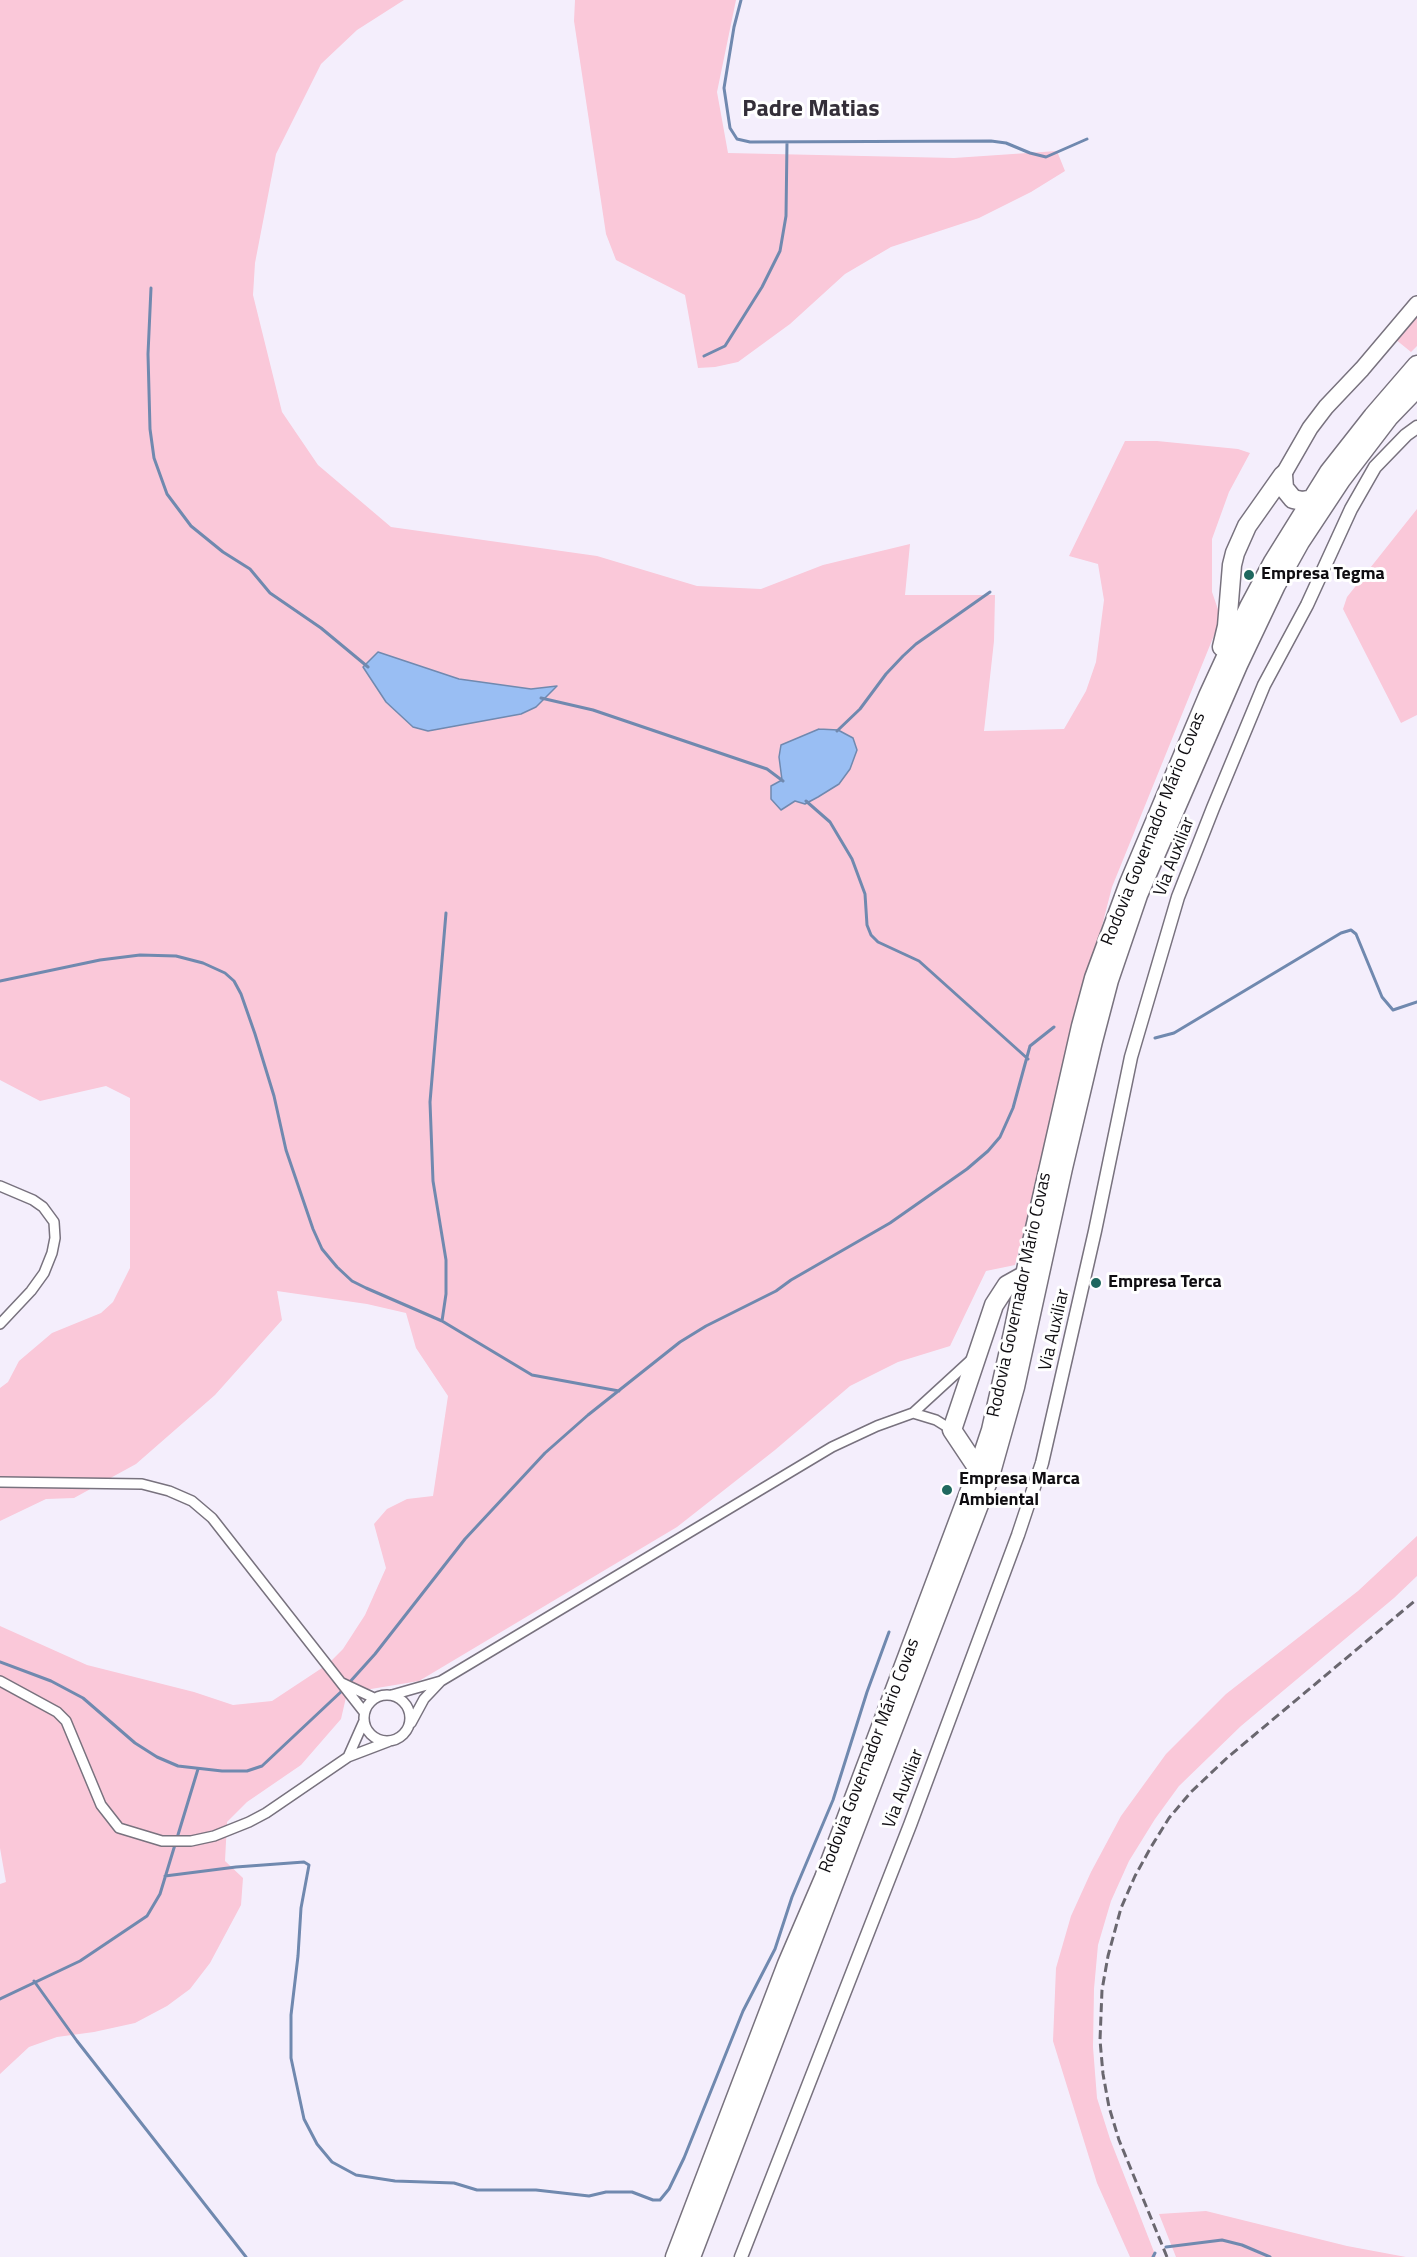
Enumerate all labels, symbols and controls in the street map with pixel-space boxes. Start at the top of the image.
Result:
district label: Padre Matias [742,96,880,124]
place label: Empresa Tegma [1261,564,1385,586]
marker: Empresa Tegma [1242,568,1256,582]
street label: Rodovia Governador Mário Covas [1097,709,1211,949]
street label: Via Auxiliar [1150,814,1200,900]
street label: Rodovia Governador Mário Covas [983,1171,1057,1419]
place label: Empresa Terca [1108,1272,1222,1294]
marker: Empresa Terca [1089,1276,1103,1290]
street label: Via Auxiliar [1035,1287,1075,1373]
place label: Empresa Marca Ambiental [959,1469,1080,1512]
marker: Empresa Marca Ambiental [940,1483,954,1497]
street label: Rodovia Governador Mário Covas [815,1636,925,1876]
street label: Via Auxiliar [879,1746,929,1832]

